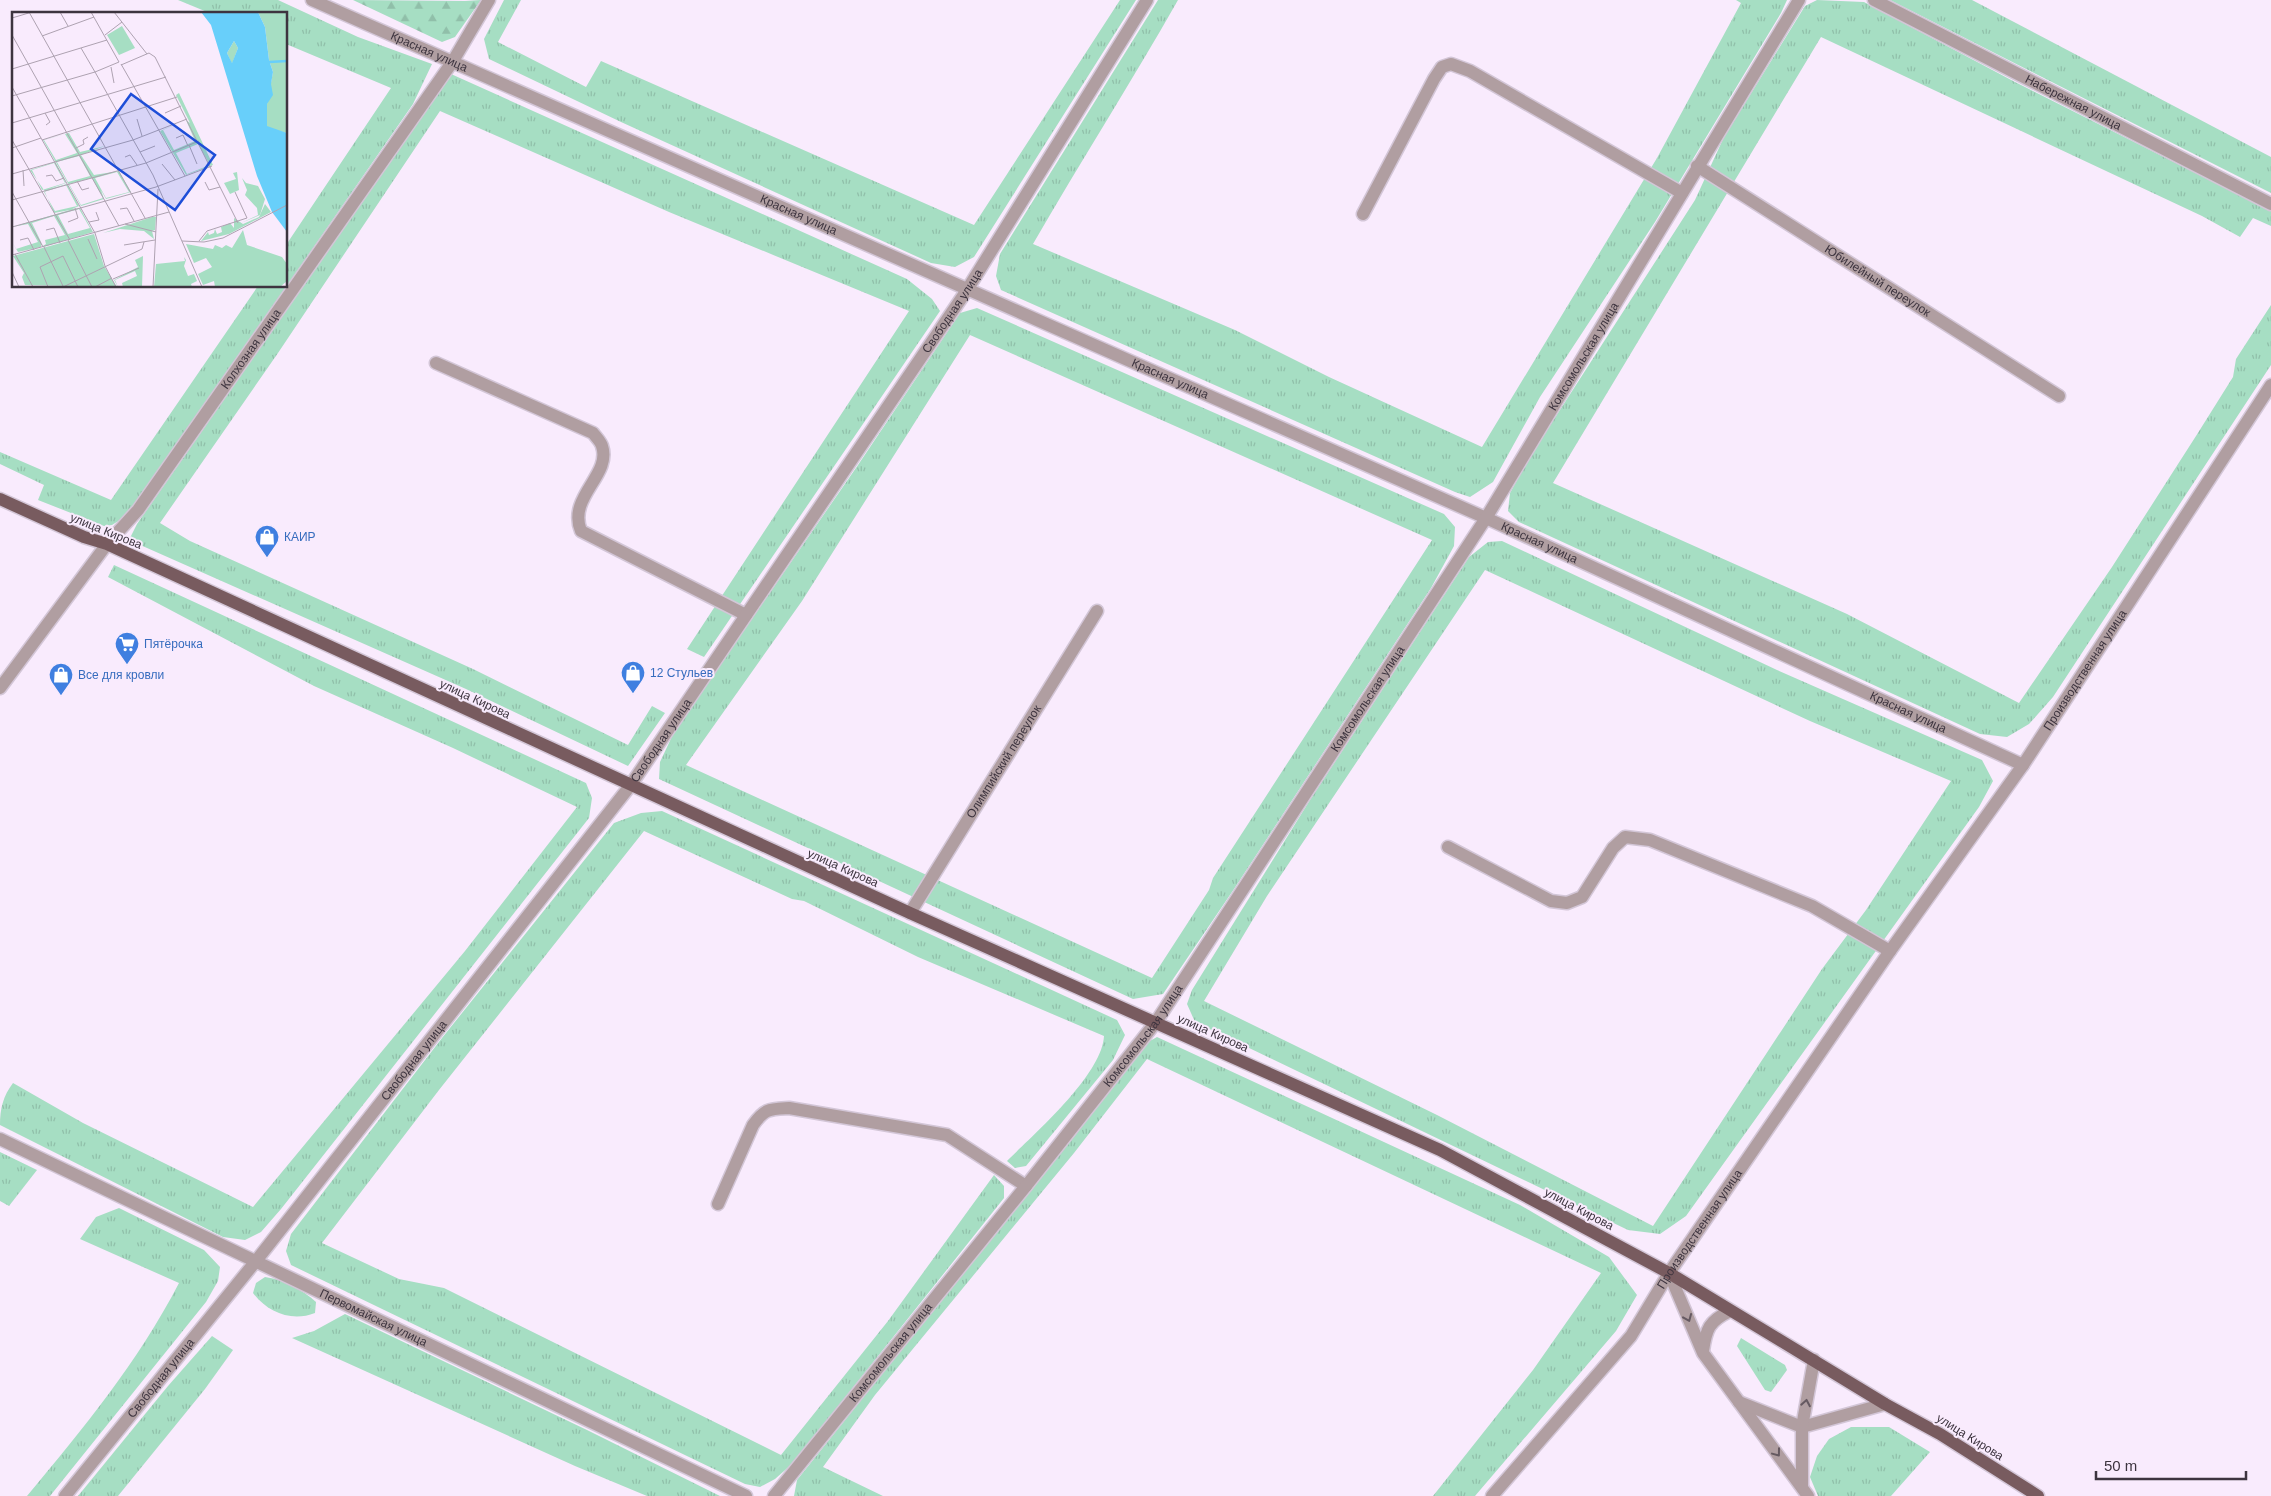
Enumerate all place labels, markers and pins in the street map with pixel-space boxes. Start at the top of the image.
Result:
shop icon: КАИР [254,524,280,558]
place label: КАИР [284,530,316,544]
supermarket icon: Пятёрочка [114,631,140,665]
place label: Пятёрочка [144,637,203,651]
shop icon: 12 Стульев [620,660,646,694]
shop icon: Все для кровли [48,662,74,696]
place label: 12 Стульев [650,666,713,680]
place label: Все для кровли [78,668,164,682]

